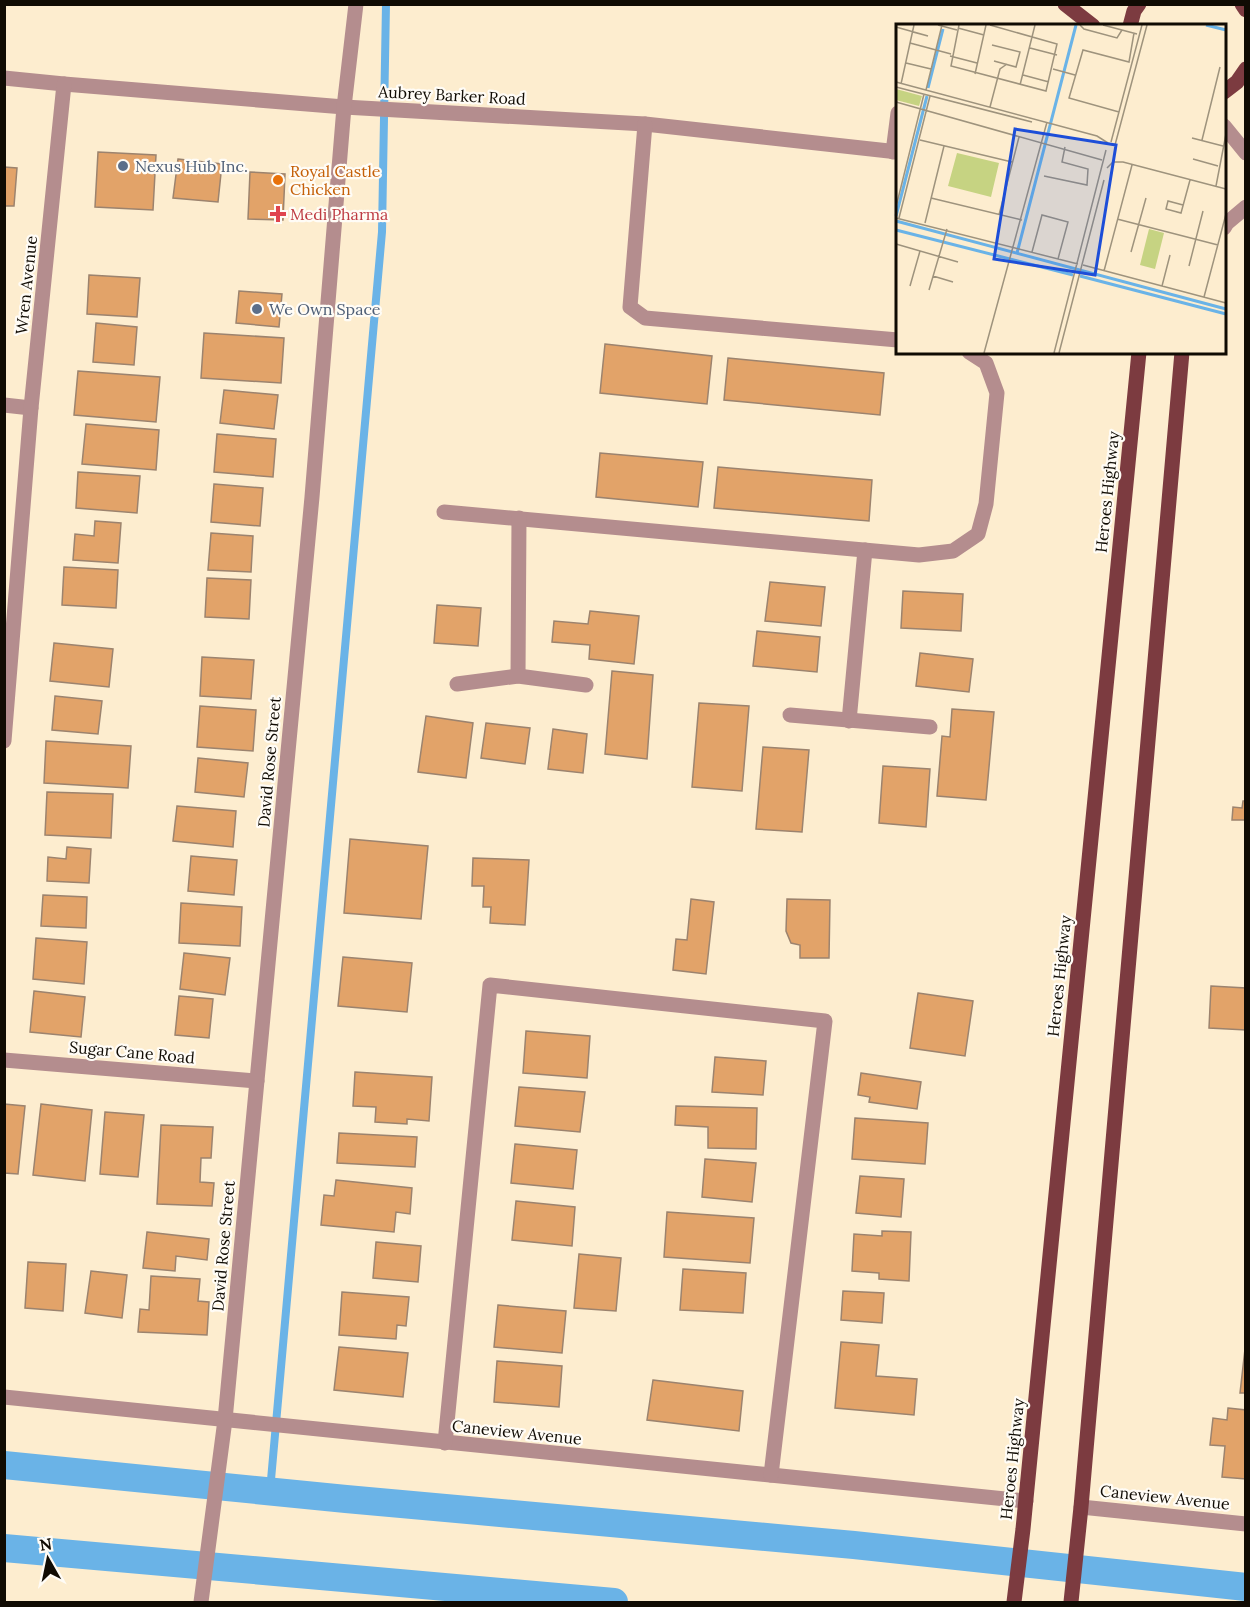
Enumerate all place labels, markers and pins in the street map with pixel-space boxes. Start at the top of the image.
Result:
place label: Nexus Hub Inc. [135,156,248,176]
marker: Nexus Hub Inc. [116,159,130,173]
place label: Royal Castle Chicken [290,161,381,199]
marker: Royal Castle Chicken [271,173,285,187]
place label: Medi Pharma [290,204,388,224]
marker: Medi Pharma [271,207,285,221]
place label: We Own Space [269,299,381,319]
marker: We Own Space [250,302,264,316]

